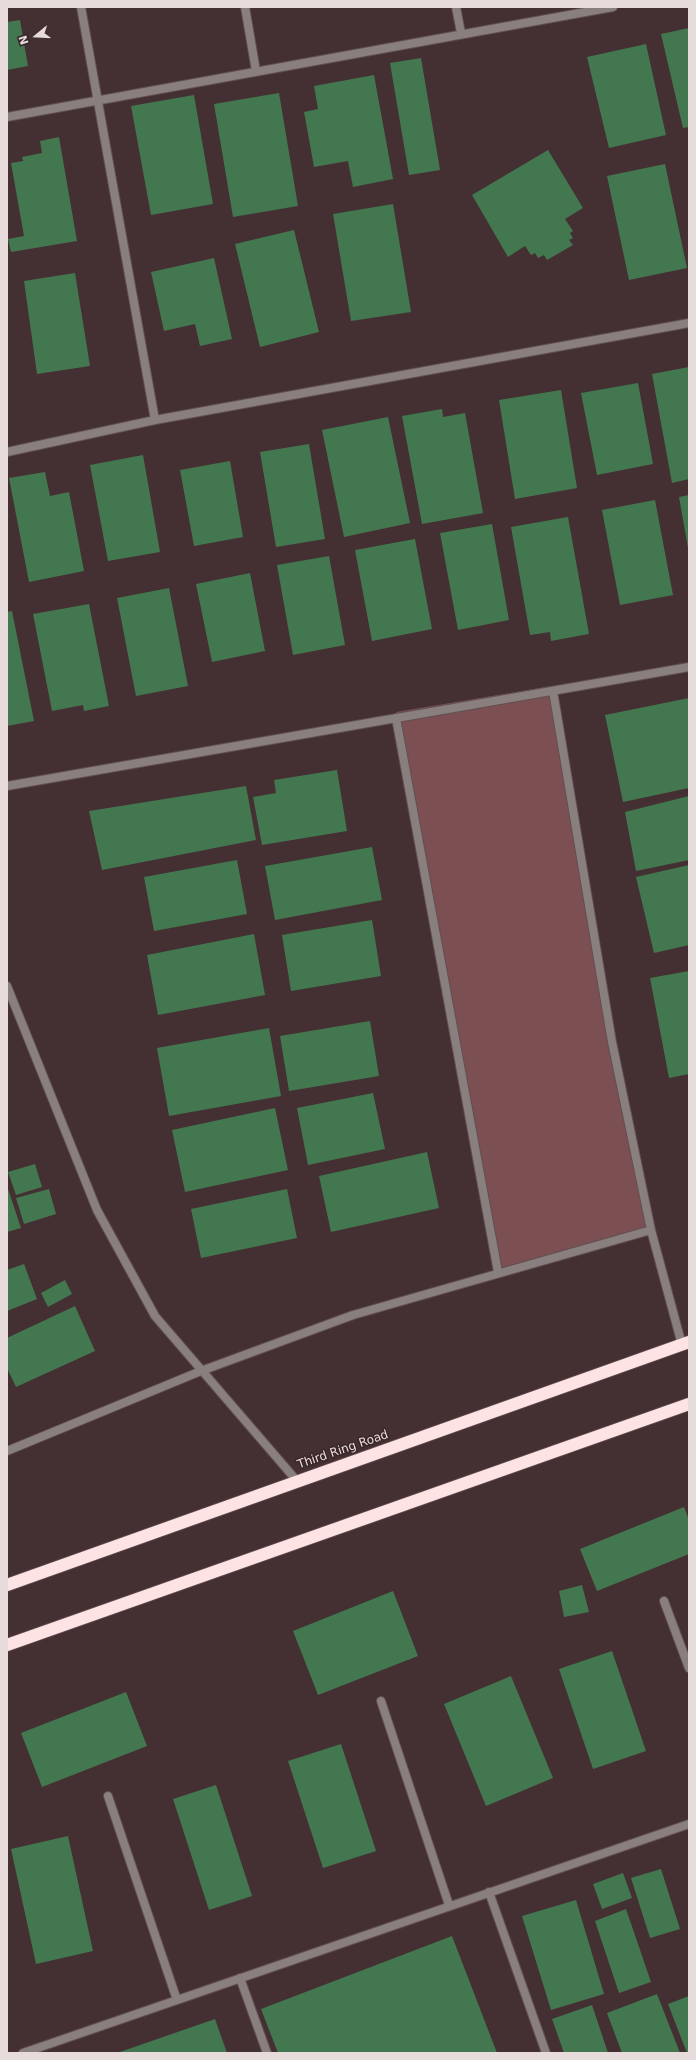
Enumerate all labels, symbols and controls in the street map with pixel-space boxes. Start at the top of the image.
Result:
north arrow [16,16,56,56]
text: N [17,33,32,46]
street label: Third Ring Road [296,1428,390,1472]

